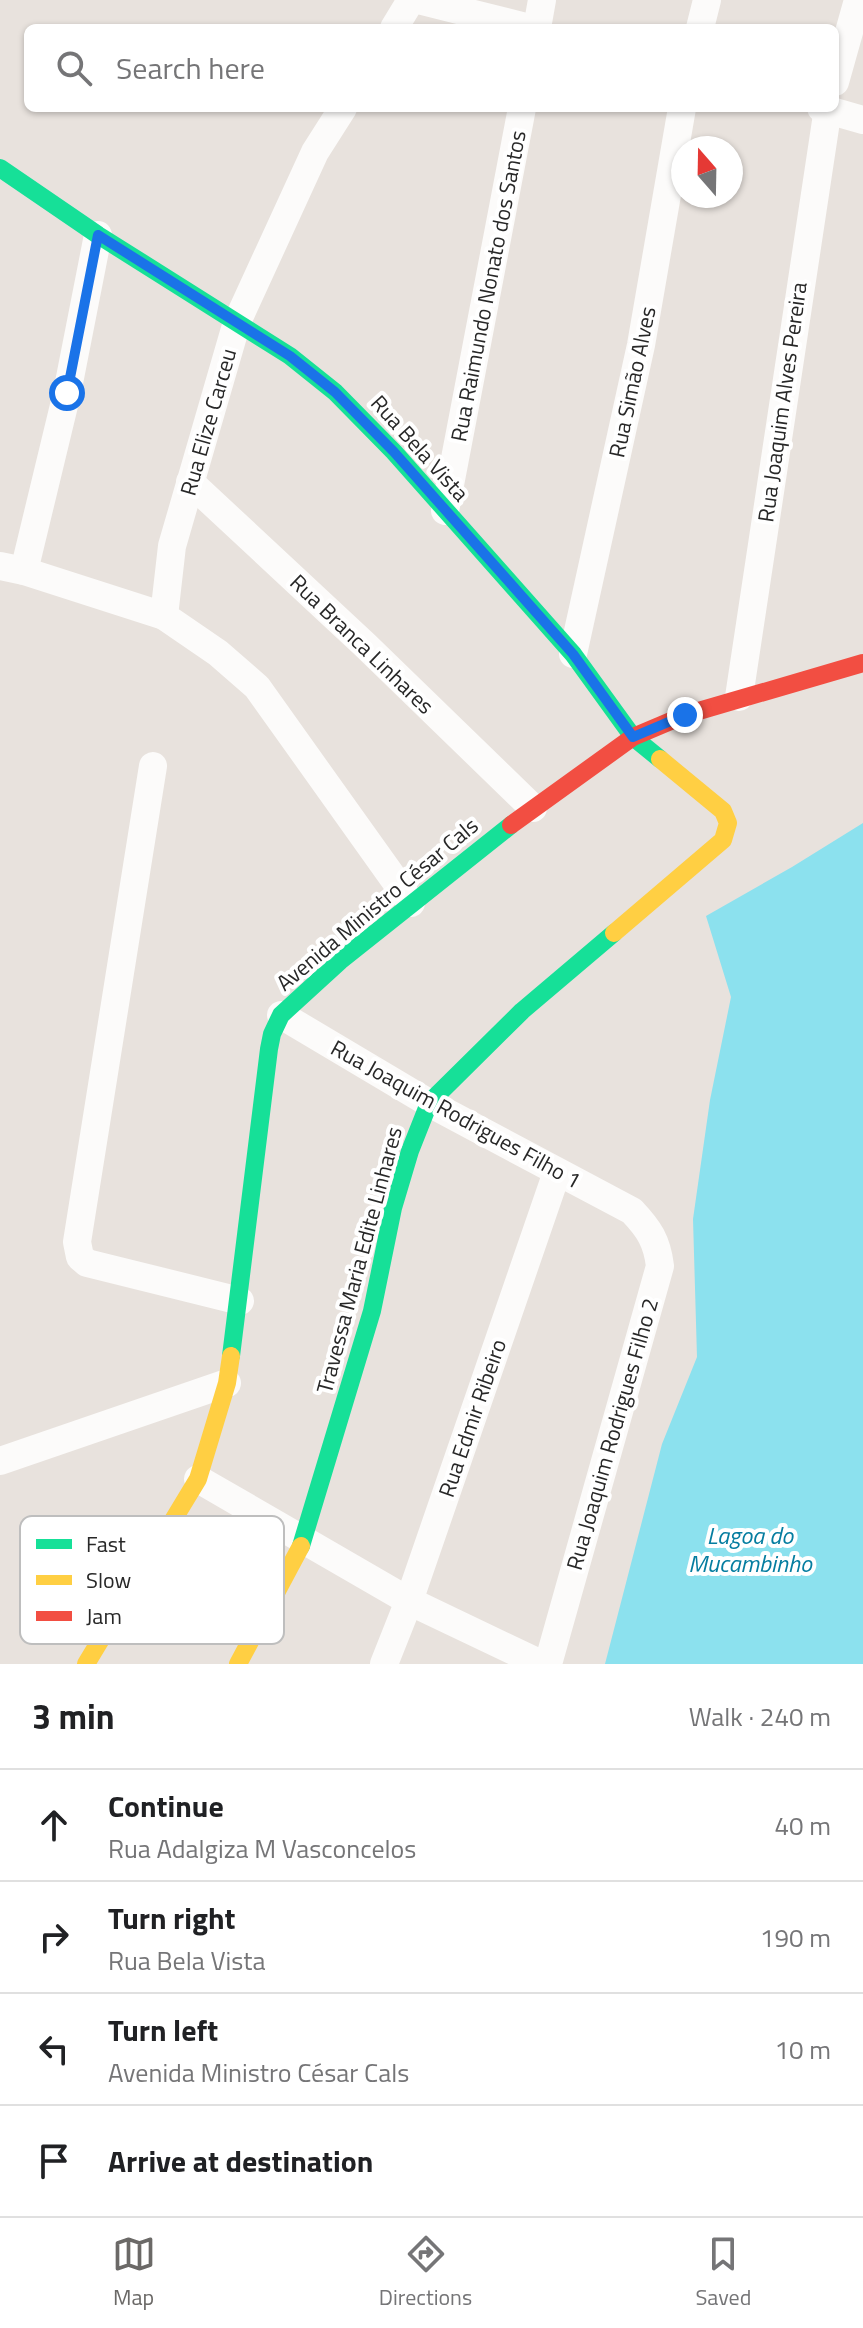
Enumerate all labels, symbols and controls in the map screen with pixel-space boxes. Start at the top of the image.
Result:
search box [24,24,839,112]
text: Search here [116,45,265,91]
icon: search [52,46,96,90]
street label: Rua Raimundo Nonato dos Santos [441,127,535,445]
north arrow [671,136,743,208]
street label: Rua Joaquim Alves Pereira [748,280,816,524]
street label: Rua Simão Alves [599,303,665,461]
street label: Rua Elize Carceu [171,344,245,500]
route start [49,375,85,411]
street label: Rua Bela Vista [363,387,477,509]
street label: Rua Branca Linhares [282,566,442,722]
route end [667,697,703,733]
street label: Avenida Ministro César Cals [268,809,486,999]
street label: Rua Joaquim Rodrigues Filho 1 [325,1031,587,1197]
street label: Travessa Maria Edite Linhares [307,1123,411,1397]
street label: Rua Joaquim Rodrigues Filho 2 [557,1294,667,1574]
street label: Rua Edmir Ribeiro [429,1334,515,1502]
legend [20,1516,284,1644]
water label: Lagoa do Mucambinho [688,1517,813,1581]
text: Fast [86,1527,126,1561]
text: Slow [86,1563,132,1597]
text: Jam [86,1599,122,1633]
text: 3 min [32,1690,115,1742]
text: Walk · 240 m [689,1697,831,1736]
text: Continue [108,1783,224,1829]
icon: ahead [32,1803,76,1847]
text: 40 m [774,1806,831,1845]
text: Rua Adalgiza M Vasconcelos [108,1829,416,1868]
text: Turn right [108,1895,236,1941]
icon: right [32,1915,76,1959]
text: 190 m [760,1918,831,1957]
text: Rua Bela Vista [108,1941,265,1980]
text: Turn left [108,2007,218,2053]
icon: left [32,2027,76,2071]
text: 10 m [774,2030,831,2069]
text: Avenida Ministro César Cals [108,2053,409,2092]
text: Arrive at destination [108,2138,373,2184]
icon: arrive [32,2139,76,2183]
tab: Map [112,2232,156,2314]
tab: Directions [379,2232,472,2314]
tab: Saved [695,2232,751,2314]

